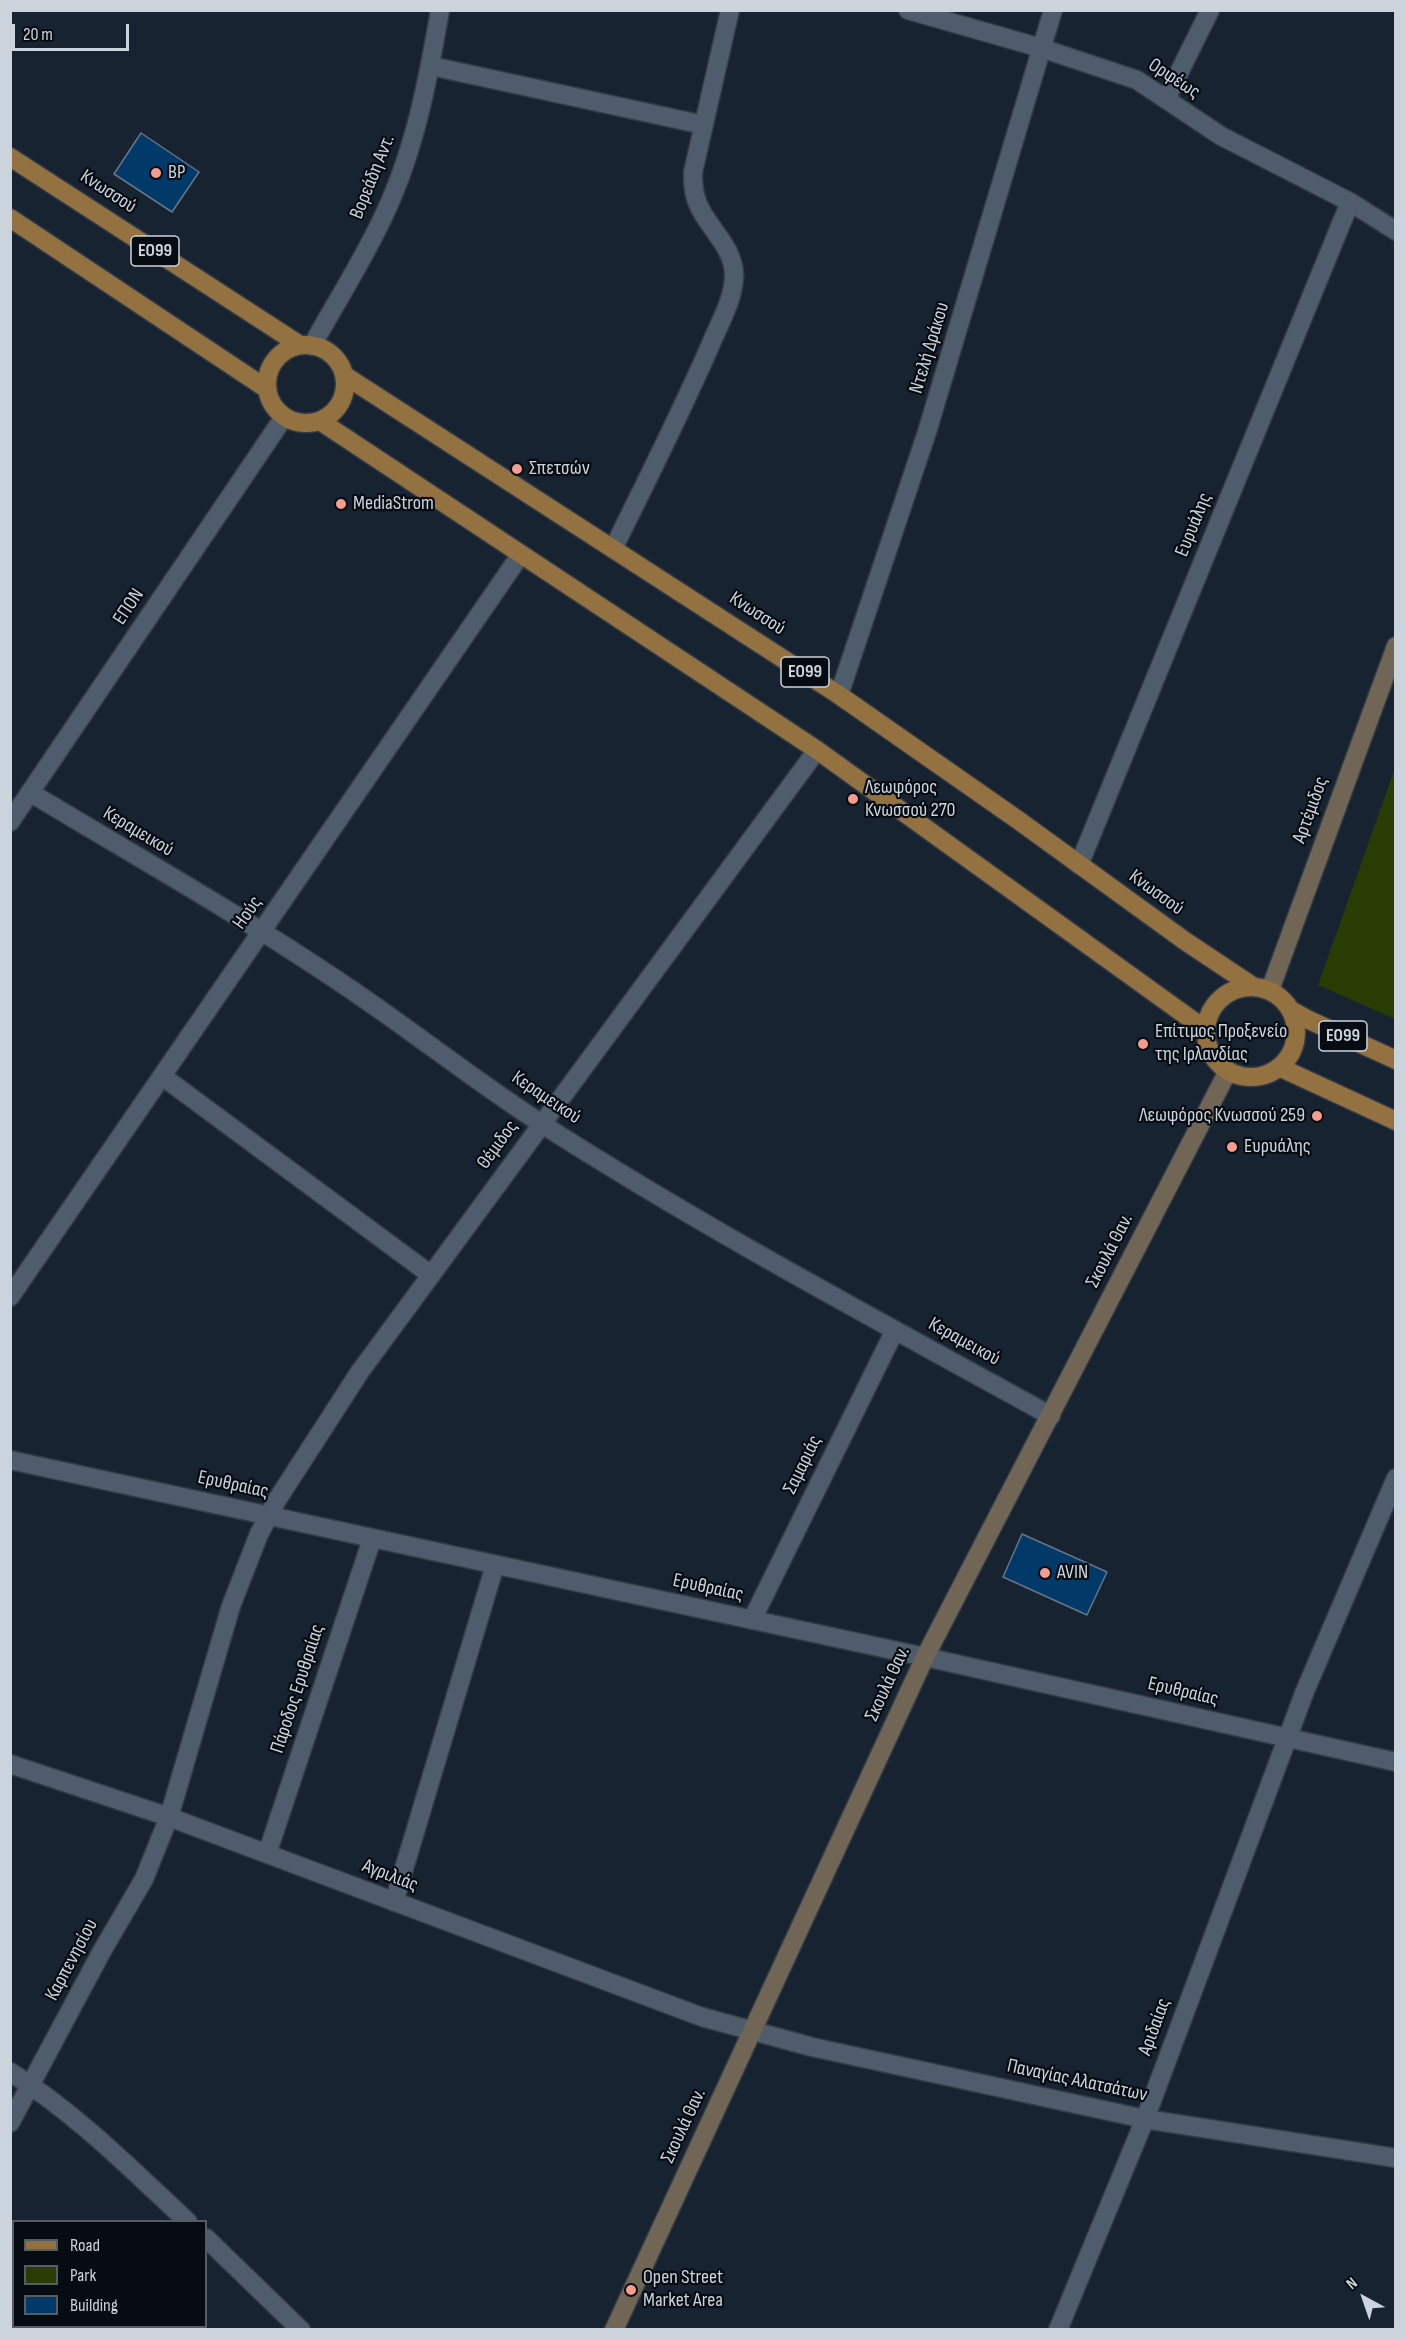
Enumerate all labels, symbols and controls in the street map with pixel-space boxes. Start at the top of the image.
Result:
scale bar [15,12,132,50]
text: 20 m [23,24,53,45]
street label: Ορφέως [1144,53,1204,105]
street label: Βορεάδη Αντ. [345,131,401,223]
place label: BP [168,161,185,185]
street label: Κνωσσού [75,165,141,219]
marker: BP [149,166,163,180]
road number: ΕΟ99 [131,236,179,266]
street label: Ντελή Δράκου [905,299,955,397]
place label: Σπετσών [529,457,589,481]
marker: Σπετσών [510,462,524,476]
street label: Ευρυάλης [1170,490,1218,560]
place label: MediaStrom [353,492,434,516]
marker: MediaStrom [334,497,348,511]
street label: ΕΠΟΝ [108,584,150,630]
street label: Κνωσσού [724,587,790,641]
road number: ΕΟ99 [781,657,829,687]
street label: Αρτέμιδος [1288,773,1334,847]
place label: Λεωφόρος Κνωσσού 270 [865,776,956,823]
marker: Λεωφόρος Κνωσσού 270 [846,792,860,806]
street label: Κεραμεικού [98,802,178,862]
street label: Κνωσσού [1124,865,1188,921]
street label: Ηούς [228,892,268,934]
place label: Επίτιμος Προξενείο της Ιρλανδίας [1155,1020,1287,1067]
road number: ΕΟ99 [1319,1021,1367,1051]
marker: Επίτιμος Προξενείο της Ιρλανδίας [1136,1037,1150,1051]
street label: Κεραμεικού [507,1066,585,1130]
place label: Λεωφόρος Κνωσσού 259 [1139,1104,1305,1128]
marker: Λεωφόρος Κνωσσού 259 [1310,1109,1324,1123]
street label: Θέμιδος [472,1116,524,1174]
place label: Ευρυάλης [1244,1135,1311,1159]
marker: Ευρυάλης [1225,1140,1239,1154]
street label: Σκουλά Θαν. [1081,1210,1139,1292]
street label: Κεραμεικού [924,1313,1004,1371]
street label: Σαμαριάς [779,1432,827,1498]
street label: Ερυθραίας [196,1466,270,1504]
place label: AVIN [1057,1561,1088,1585]
marker: AVIN [1038,1566,1052,1580]
street label: Ερυθραίας [671,1569,745,1607]
street label: Πάροδος Ερυθραίας [266,1622,330,1756]
street label: Σκουλά Θαν. [860,1643,916,1725]
street label: Ερυθραίας [1146,1672,1220,1712]
street label: Αγριλιάς [359,1854,421,1898]
street label: Καρπενησίου [40,1915,104,2005]
street label: Αριδαίας [1134,1995,1176,2059]
street label: Παναγίας Αλατσάτων [1005,2054,1149,2108]
street label: Σκουλά Θαν. [656,2085,712,2167]
legend [12,2220,207,2328]
text: Road [70,2235,100,2256]
text: Park [70,2265,96,2286]
place label: Open Street Market Area [643,2266,723,2313]
north arrow [1334,2268,1394,2328]
text: N [1343,2274,1361,2294]
marker: Open Street Market Area [624,2283,638,2297]
text: Building [70,2295,118,2316]

